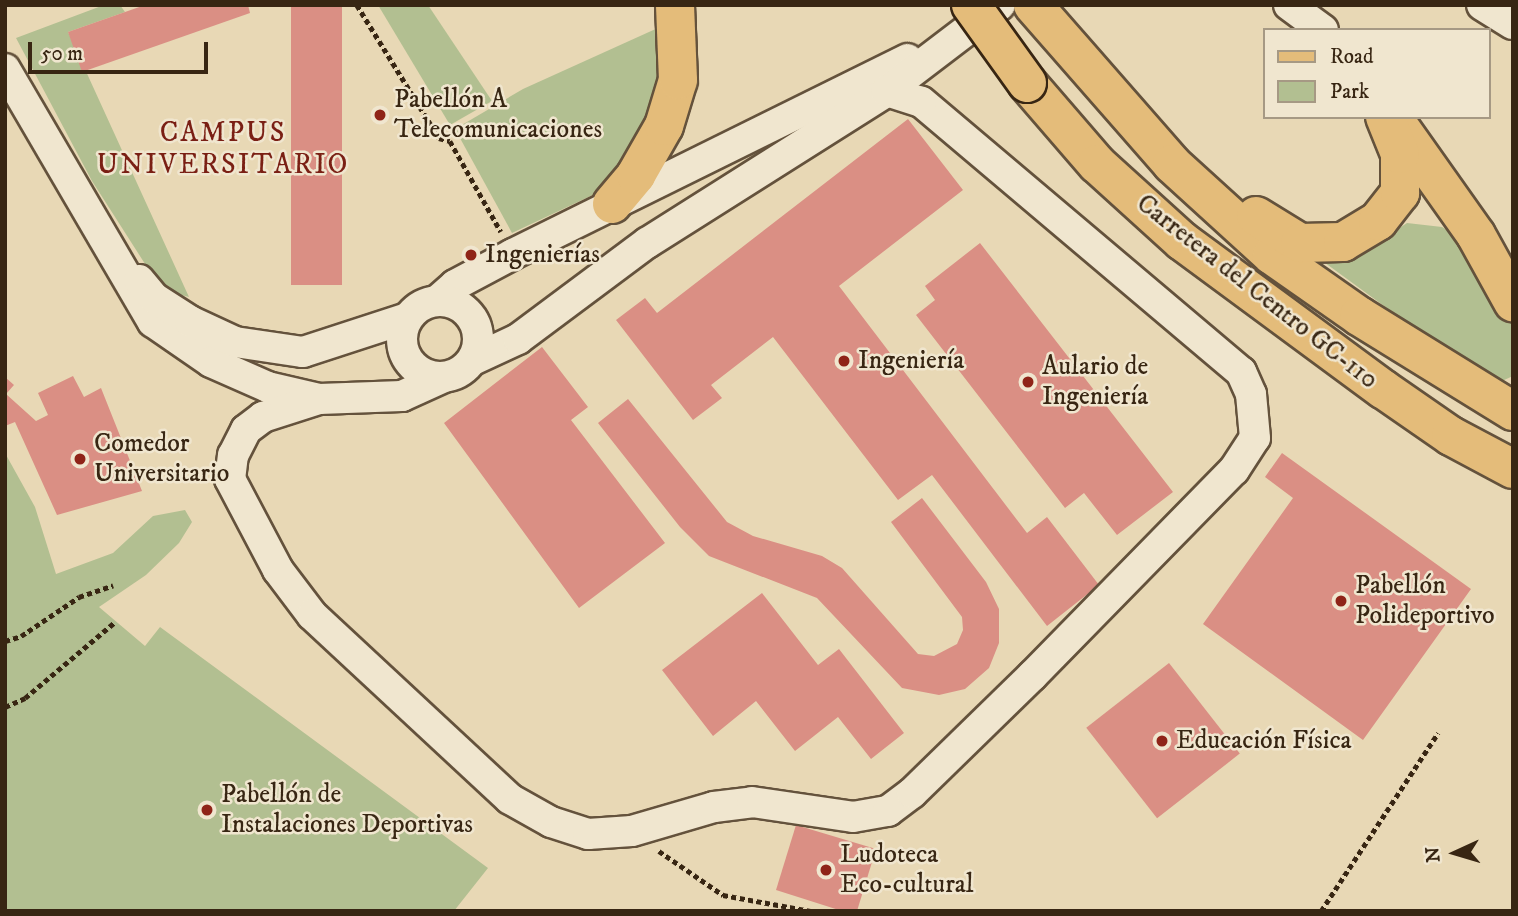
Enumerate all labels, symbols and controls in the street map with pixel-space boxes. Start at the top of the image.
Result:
scale bar [32,28,212,72]
legend [1262,28,1490,119]
text: 50 m [41,41,83,67]
text: Road [1330,44,1374,70]
text: Park [1330,79,1369,105]
place label: Pabellón A Telecomunicaciones [394,84,602,146]
marker: Pabellón A Telecomunicaciones [372,107,388,123]
district label: CAMPUS UNIVERSITARIO [98,116,348,182]
street label: Carretera del Centro GC-110 [1130,188,1384,396]
place label: Ingenierías [485,239,600,271]
marker: Ingenierías [463,247,479,263]
place label: Ingeniería [858,345,964,377]
place label: Aulario de Ingeniería [1042,351,1148,412]
marker: Ingeniería [836,353,852,369]
marker: Aulario de Ingeniería [1020,374,1036,390]
place label: Comedor Universitario [94,428,229,490]
marker: Comedor Universitario [72,451,88,467]
place label: Pabellón Polideportivo [1355,570,1495,632]
marker: Pabellón Polideportivo [1333,593,1349,609]
place label: Educación Física [1176,725,1352,757]
marker: Educación Física [1154,733,1170,749]
place label: Pabellón de Instalaciones Deportivas [221,779,473,840]
marker: Pabellón de Instalaciones Deportivas [199,802,215,818]
north arrow [1420,818,1490,888]
place label: Ludoteca Eco-cultural [840,839,974,900]
text: N [1422,846,1446,863]
marker: Ludoteca Eco-cultural [818,862,834,878]

